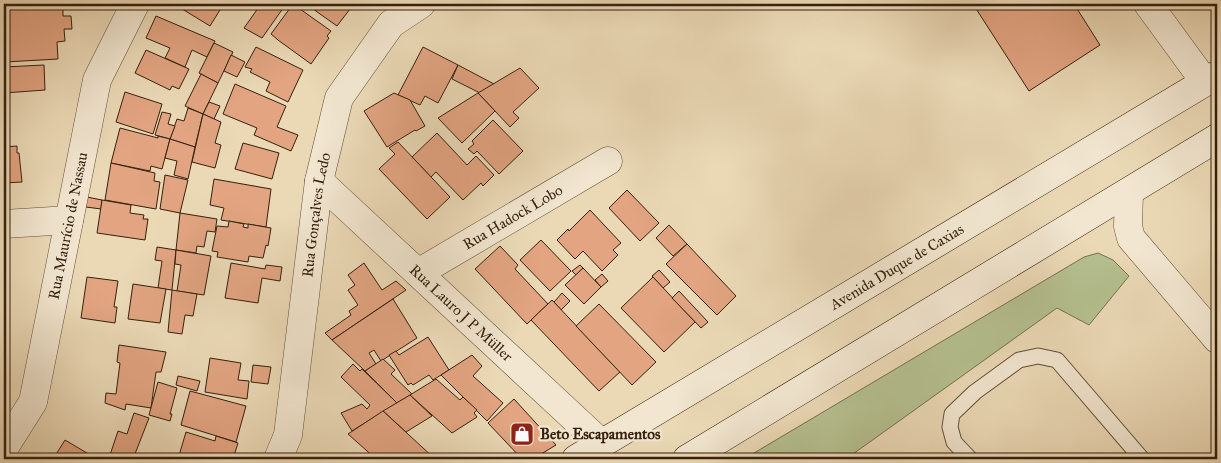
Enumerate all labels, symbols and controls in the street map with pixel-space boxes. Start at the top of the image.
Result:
street label: Rua Gonçalves Ledo [298,150,335,278]
street label: Rua Maurício de Nassau [45,151,91,301]
street label: Rua Hadock Lobo [460,181,566,254]
street label: Avenida Duque de Caxias [826,220,967,314]
street label: Rua Lauro J P Müller [406,261,517,366]
shop icon: Beto Escapamentos [509,421,535,447]
place label: Beto Escapamentos [540,425,661,444]

